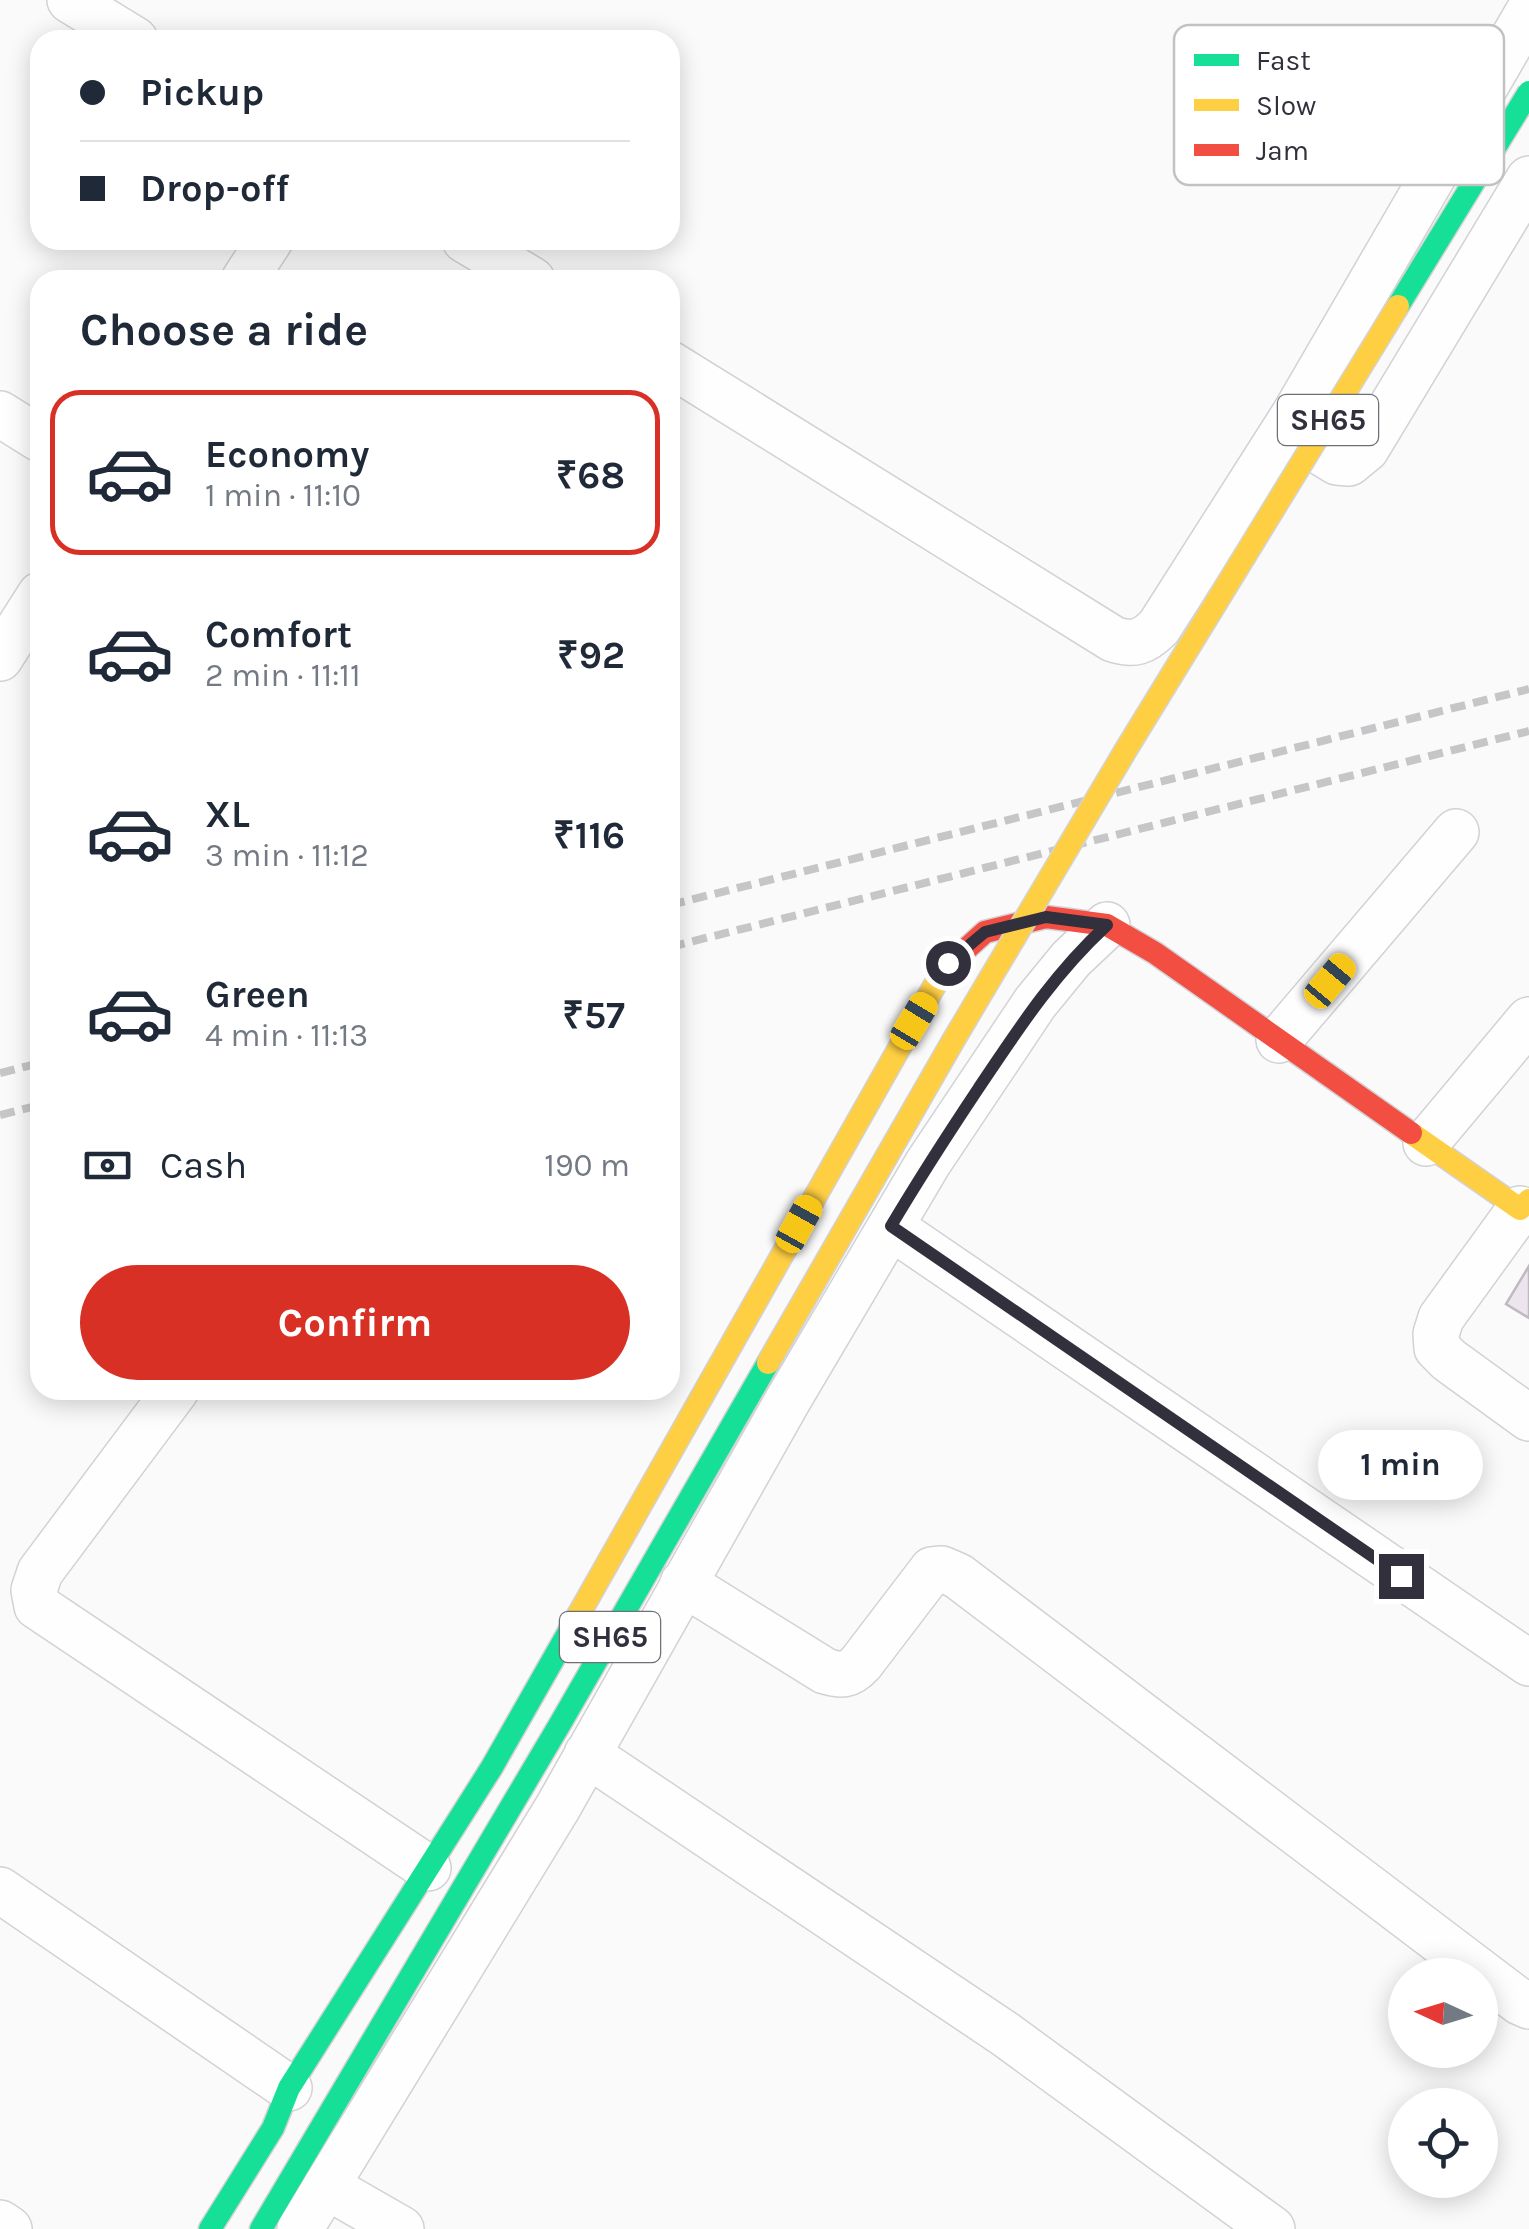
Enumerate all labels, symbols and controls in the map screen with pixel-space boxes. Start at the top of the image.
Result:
legend [1174,25,1504,185]
text: Fast [1256,44,1311,77]
text: Pickup [140,70,264,115]
text: Slow [1256,89,1316,122]
text: Jam [1256,134,1309,167]
text: Drop-off [140,166,289,211]
text: Choose a ride [80,304,368,356]
road number: SH65 [1278,395,1378,445]
icon: car [85,428,175,518]
text: Economy [205,432,369,477]
text: ₹68 [556,453,625,498]
text: 1 min · 11:10 [205,477,361,514]
icon: car [85,608,175,698]
text: Comfort [205,612,352,657]
text: ₹92 [557,633,625,678]
text: 2 min · 11:11 [205,657,361,694]
icon: car [85,788,175,878]
text: XL [205,792,250,837]
text: ₹116 [553,813,625,858]
text: 3 min · 11:12 [205,837,369,874]
route start [926,941,971,986]
car [1299,948,1361,1014]
icon: car [85,968,175,1058]
text: Green [205,972,310,1017]
car [886,988,942,1054]
text: ₹57 [562,993,625,1038]
text: 4 min · 11:13 [205,1017,368,1054]
icon: cash [80,1138,135,1193]
text: Cash [160,1143,247,1188]
text: 190 m [544,1147,630,1184]
car [771,1190,827,1258]
button: Confirm [80,1265,630,1380]
callout: 1 min [1318,1431,1484,1501]
text: 1 min [1360,1446,1441,1483]
route end [1379,1554,1424,1599]
road number: SH65 [560,1612,660,1662]
north arrow [1388,1958,1498,2068]
map controls [1388,1958,1498,2198]
button: locate [1388,2088,1498,2198]

